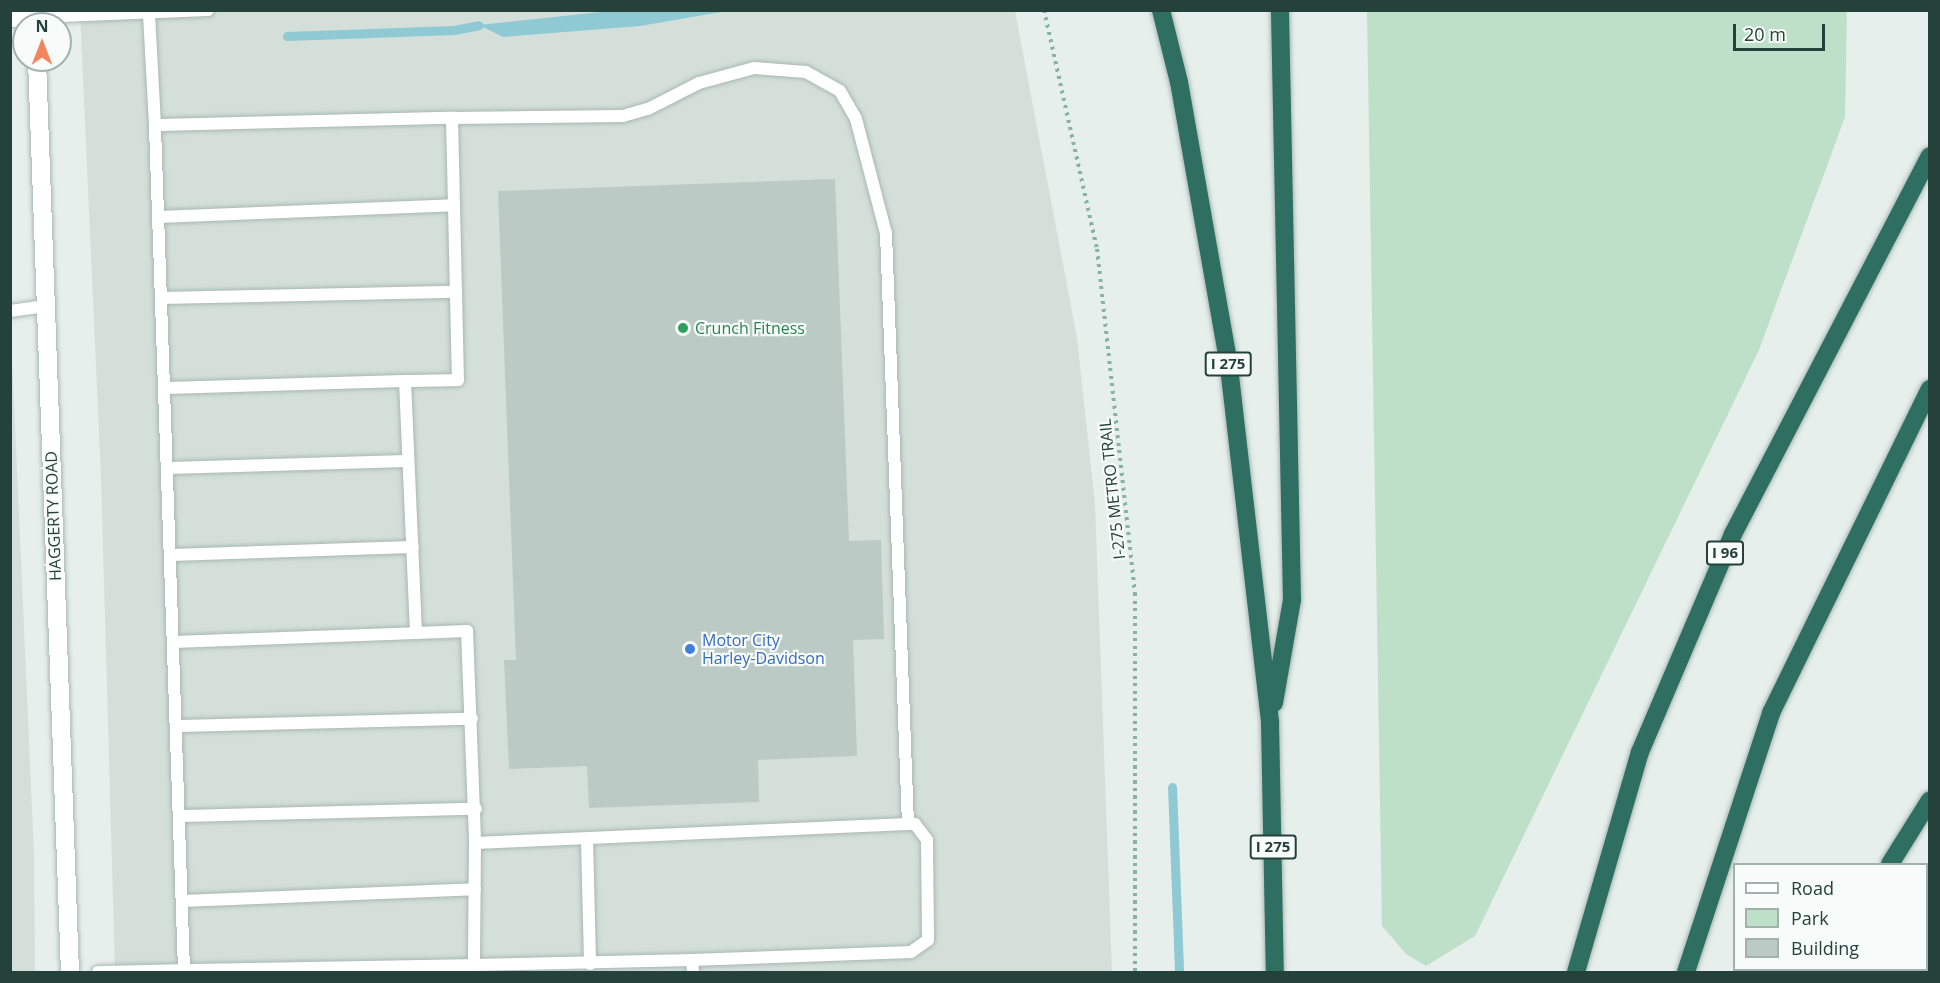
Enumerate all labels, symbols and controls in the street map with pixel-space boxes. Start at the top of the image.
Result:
north arrow [12,12,72,72]
scale bar [1736,12,1828,50]
text: N [35,15,49,37]
text: 20 m [1744,22,1786,46]
place label: Crunch Fitness [695,318,805,338]
marker: Crunch Fitness [676,321,690,335]
road number: I 275 [1204,352,1252,376]
street label: I-275 METRO TRAIL [1095,418,1129,560]
street label: HAGGERTY ROAD [41,451,65,581]
road number: I 96 [1706,541,1744,565]
place label: Motor City Harley-Davidson [702,630,825,668]
marker: Motor City Harley-Davidson [683,642,697,656]
road number: I 275 [1249,835,1297,859]
legend [1733,863,1928,971]
text: Road [1791,876,1834,900]
text: Park [1791,906,1829,930]
text: Building [1791,936,1859,960]

